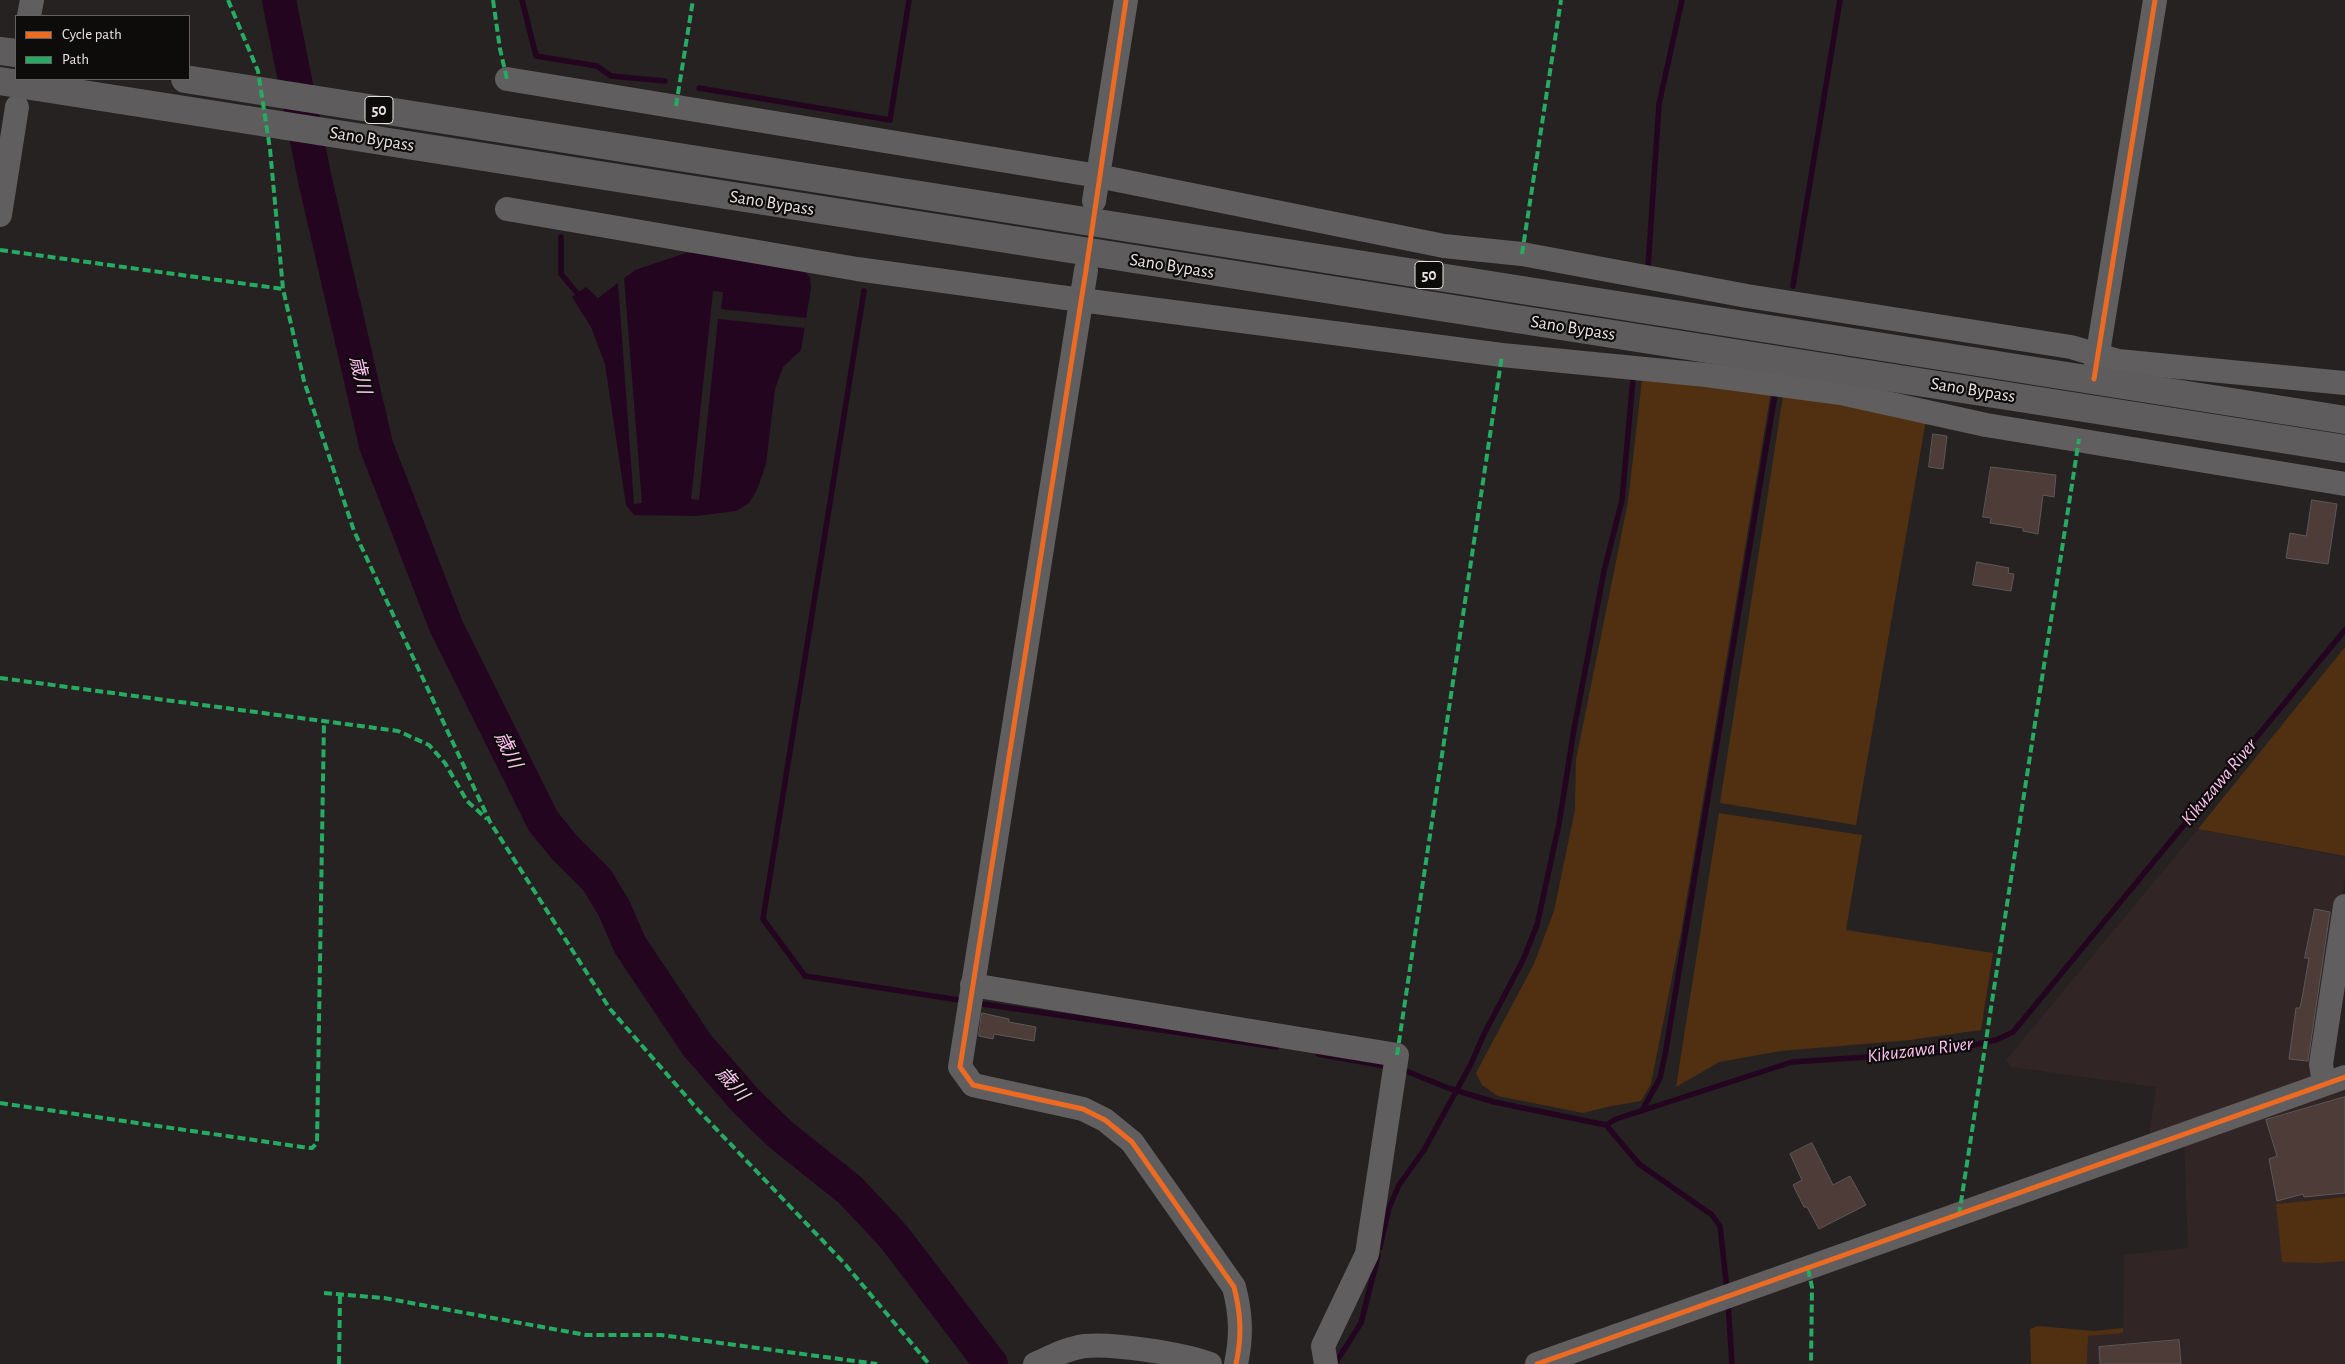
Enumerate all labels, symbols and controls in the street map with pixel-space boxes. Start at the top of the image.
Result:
legend [15,15,190,80]
text: Cycle path [62,27,122,42]
text: Path [62,52,89,67]
road number: 50 [365,96,393,124]
street label: Sano Bypass [328,122,416,156]
street label: Sano Bypass [728,186,816,220]
street label: Sano Bypass [1128,249,1216,283]
road number: 50 [1415,262,1443,288]
street label: Sano Bypass [1529,311,1617,345]
water label: 歳川 [345,354,375,396]
street label: Sano Bypass [1929,373,2017,407]
water label: 歳川 [489,728,527,772]
water label: Kikuzawa River [2176,734,2262,830]
water label: Kikuzawa River [1866,1032,1974,1068]
water label: 歳川 [711,1062,753,1106]

